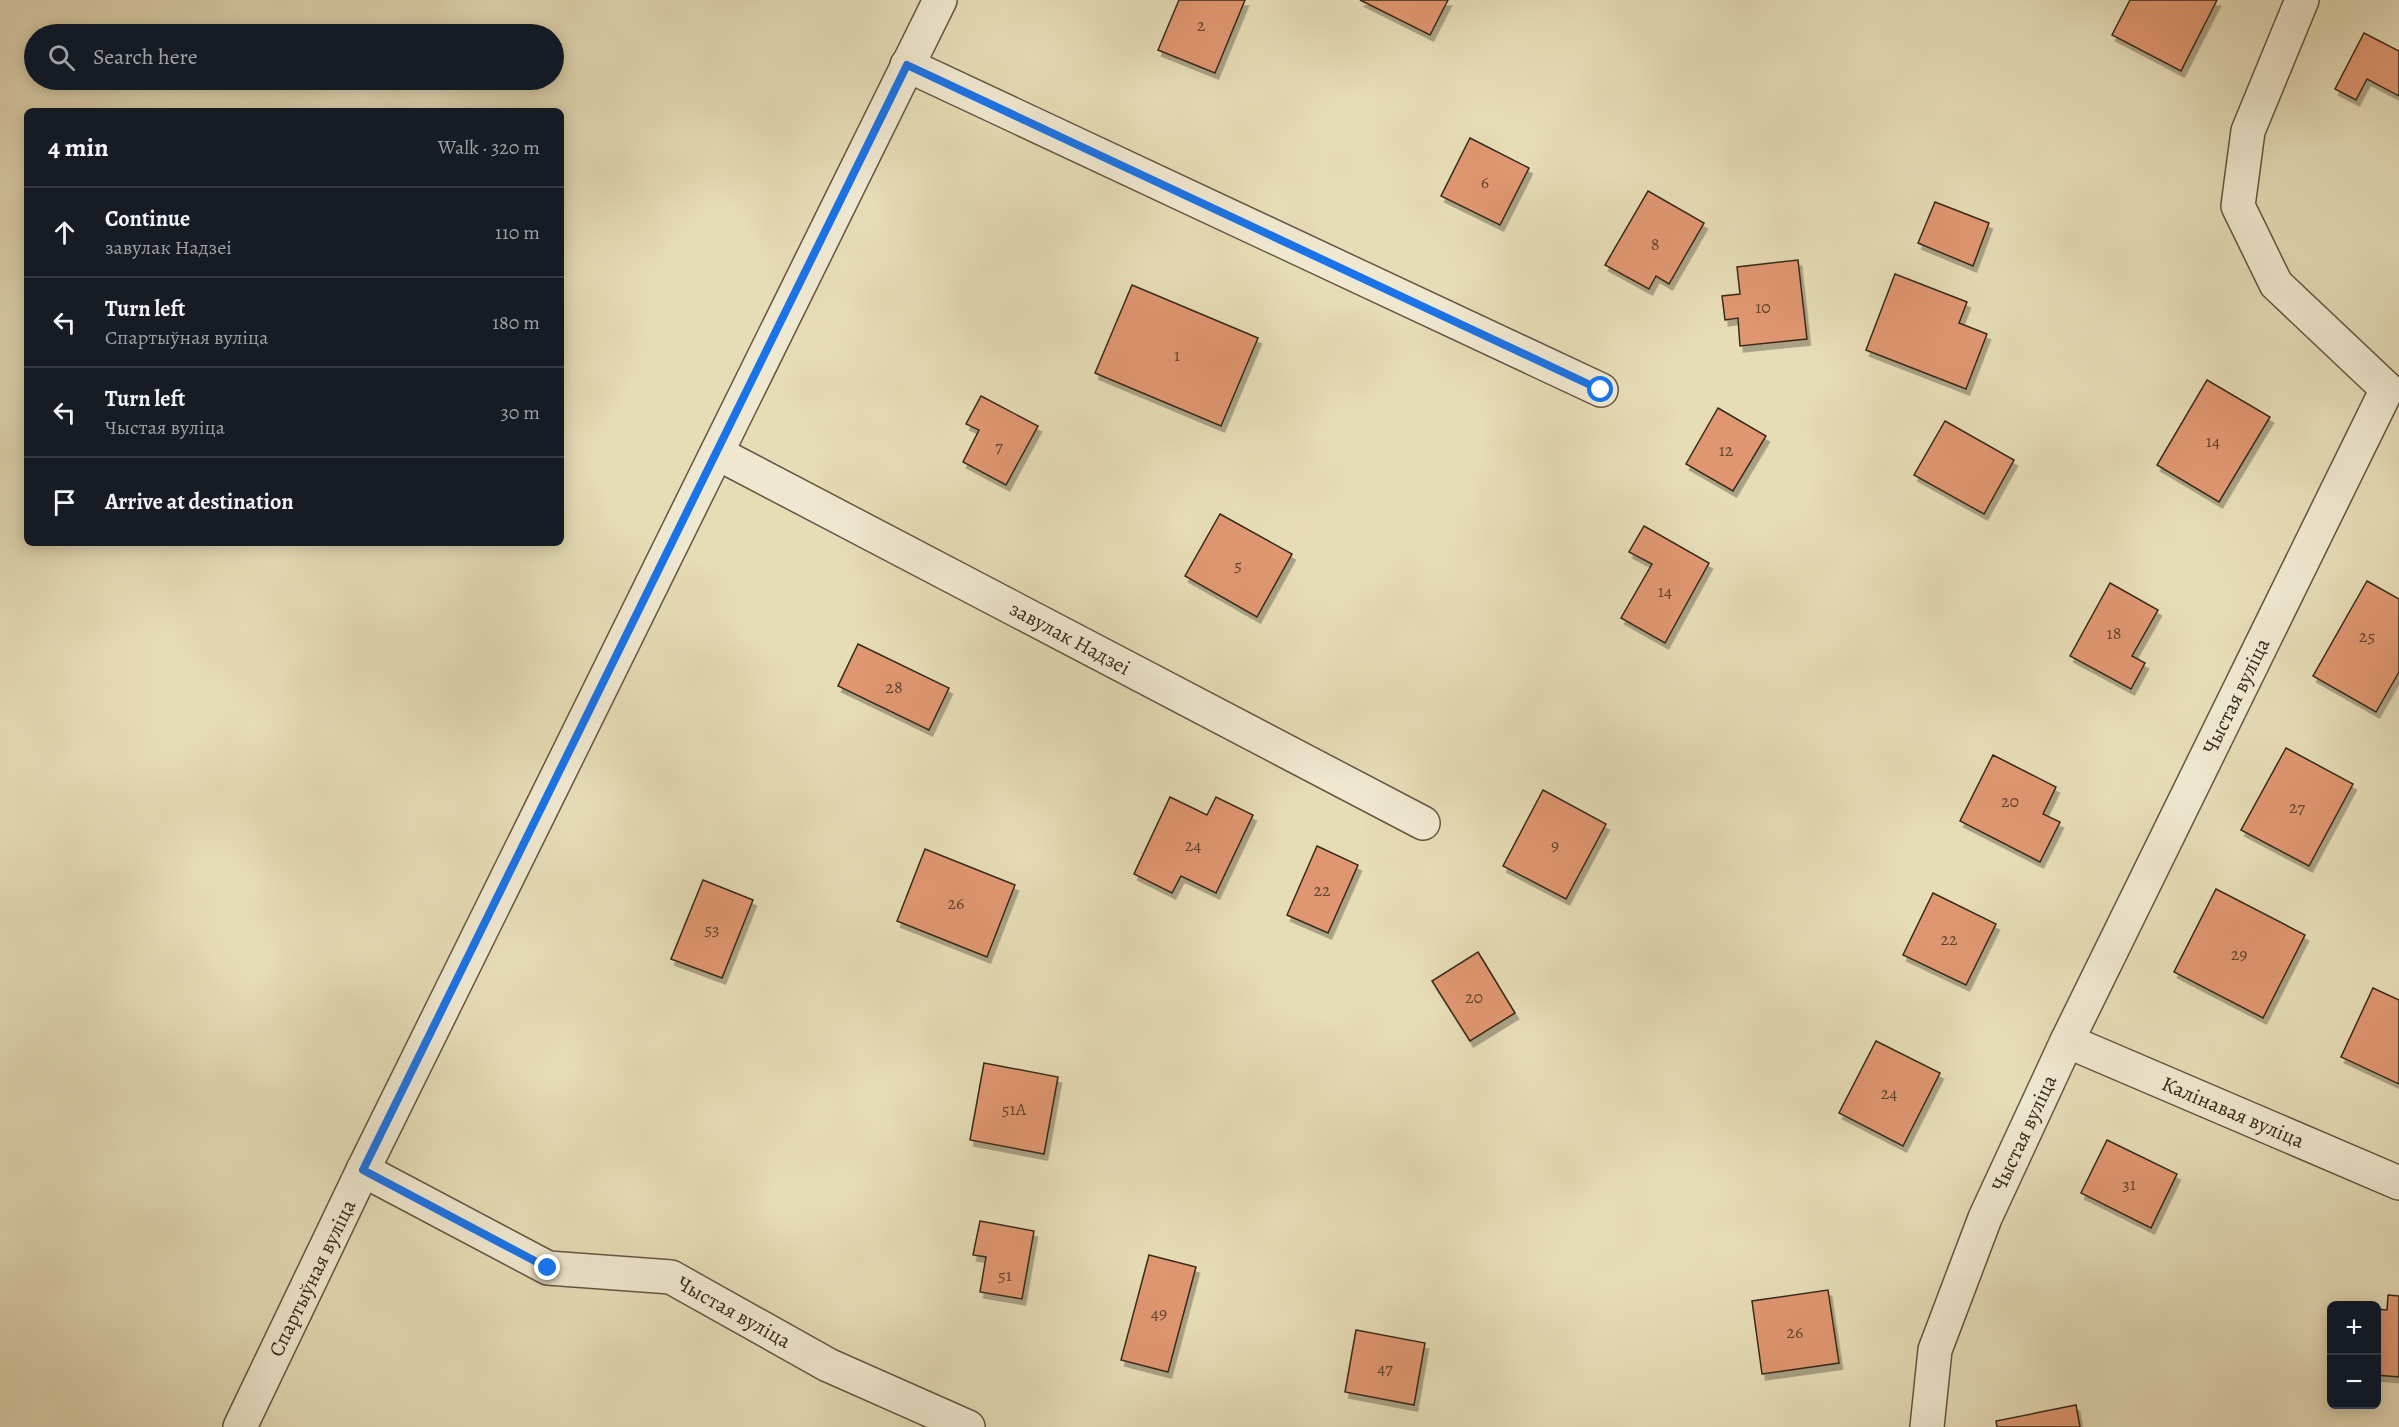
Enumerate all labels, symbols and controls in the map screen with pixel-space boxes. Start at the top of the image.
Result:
house number: 2 [1197,13,1206,37]
search box [24,24,564,90]
icon: search [45,41,78,74]
text: Search here [93,42,198,72]
text: 4 min [48,130,109,165]
text: Walk · 320 m [438,134,540,161]
house number: 6 [1481,170,1489,194]
text: Continue [105,204,190,234]
icon: ahead [48,216,81,249]
text: 110 m [495,219,540,246]
house number: 8 [1651,232,1659,256]
text: завулак Надзеі [105,234,232,261]
text: Turn left [105,294,185,324]
house number: 10 [1755,295,1771,319]
icon: left [48,306,81,339]
text: 180 m [492,309,540,336]
text: Спартыўная вуліца [105,324,268,351]
house number: 1 [1174,343,1180,367]
route start [1587,376,1613,402]
text: Turn left [105,384,185,414]
icon: left [48,396,81,429]
text: 30 m [500,399,540,426]
text: Чыстая вуліца [105,414,225,441]
house number: 14 [2206,429,2220,453]
house number: 7 [995,434,1003,458]
house number: 12 [1719,438,1734,462]
icon: arrive [48,486,81,519]
text: Arrive at destination [105,487,294,517]
house number: 5 [1234,553,1242,577]
house number: 14 [1658,579,1672,603]
street label: завулак Надзеі [1005,594,1135,682]
house number: 18 [2107,621,2121,645]
house number: 25 [2359,624,2375,648]
street label: Чыстая вуліца [2196,633,2276,759]
house number: 28 [885,675,903,699]
house number: 20 [2001,789,2019,813]
house number: 27 [2289,795,2305,819]
house number: 24 [1185,833,1201,857]
house number: 9 [1551,833,1559,857]
house number: 22 [1313,878,1331,902]
house number: 26 [948,891,964,915]
house number: 53 [704,917,720,941]
house number: 22 [1940,927,1958,951]
house number: 29 [2231,942,2247,966]
house number: 20 [1465,985,1483,1009]
street label: Калінавая вуліца [2157,1069,2309,1155]
street label: Чыстая вуліца [1985,1070,2063,1196]
house number: 24 [1881,1081,1897,1105]
house number: 51А [1002,1097,1027,1121]
house number: 31 [2122,1172,2136,1196]
street label: Спартыўная вуліца [262,1194,362,1361]
route end [534,1254,560,1280]
house number: 51 [998,1263,1012,1287]
street label: Чыстая вуліца [672,1269,796,1355]
house number: 49 [1151,1301,1167,1325]
map controls [2327,1301,2381,1409]
button: + [2327,1301,2381,1355]
house number: 26 [1787,1320,1803,1344]
button: − [2327,1355,2381,1409]
house number: 47 [1377,1356,1393,1380]

